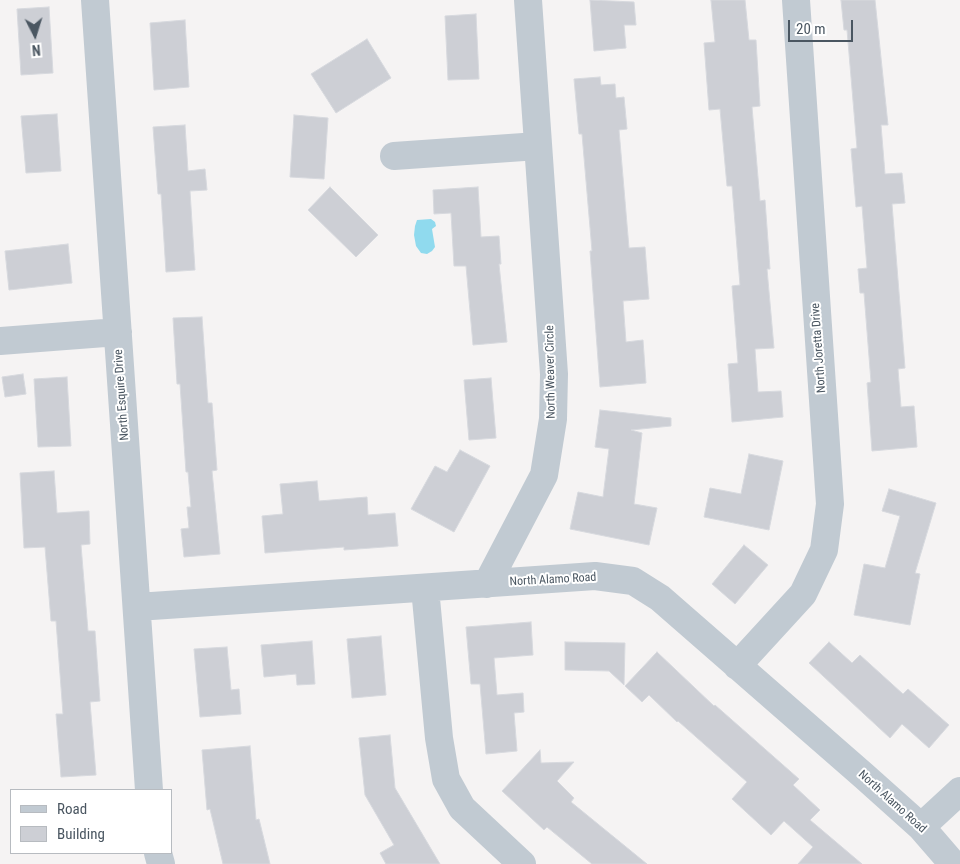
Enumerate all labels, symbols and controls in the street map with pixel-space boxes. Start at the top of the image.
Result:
north arrow [10,10,60,60]
scale bar [790,10,855,42]
text: 20 m [796,20,826,38]
text: N [31,42,41,58]
street label: North Joretta Drive [809,303,829,393]
street label: North Weaver Circle [543,325,559,419]
street label: North Esquire Drive [112,349,132,441]
street label: North Alamo Road [509,571,597,589]
street label: North Alamo Road [855,768,929,836]
legend [10,789,172,854]
text: Road [57,800,87,818]
text: Building [57,825,105,843]

